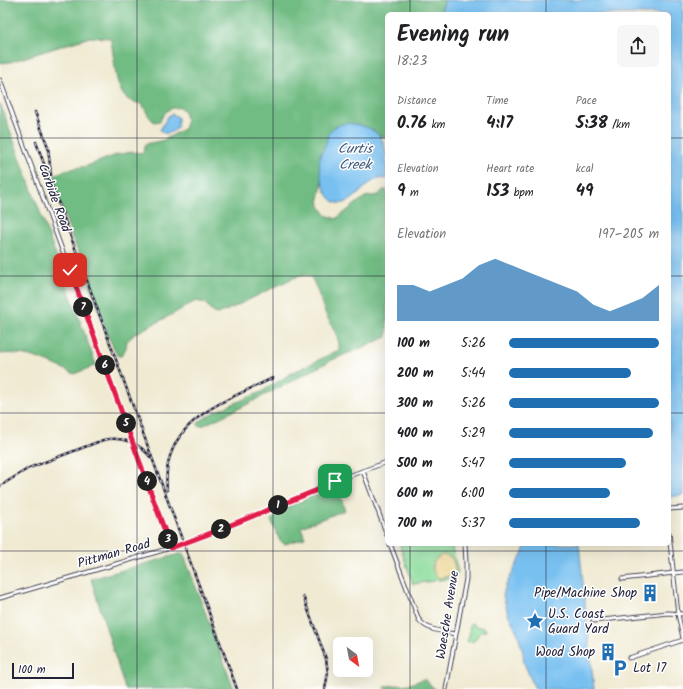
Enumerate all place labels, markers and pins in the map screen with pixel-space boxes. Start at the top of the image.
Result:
pin [53,253,87,287]
pin: 7 [73,297,93,317]
pin: 6 [95,355,115,375]
pin: 5 [116,413,136,433]
pin [318,464,352,498]
pin: 4 [137,471,157,491]
pin: 1 [268,495,288,515]
pin: 2 [211,519,231,539]
pin: 3 [158,529,178,549]
place label: Pipe/Machine Shop [534,583,638,604]
building icon: Pipe/Machine Shop [640,583,660,603]
place label: U.S. Coast Guard Yard [548,604,609,640]
place icon: U.S. Coast Guard Yard [525,611,545,631]
place label: Wood Shop [535,642,596,663]
building icon: Wood Shop [598,642,618,662]
parking icon: Lot 17 [610,658,630,678]
place label: Lot 17 [633,658,667,679]

